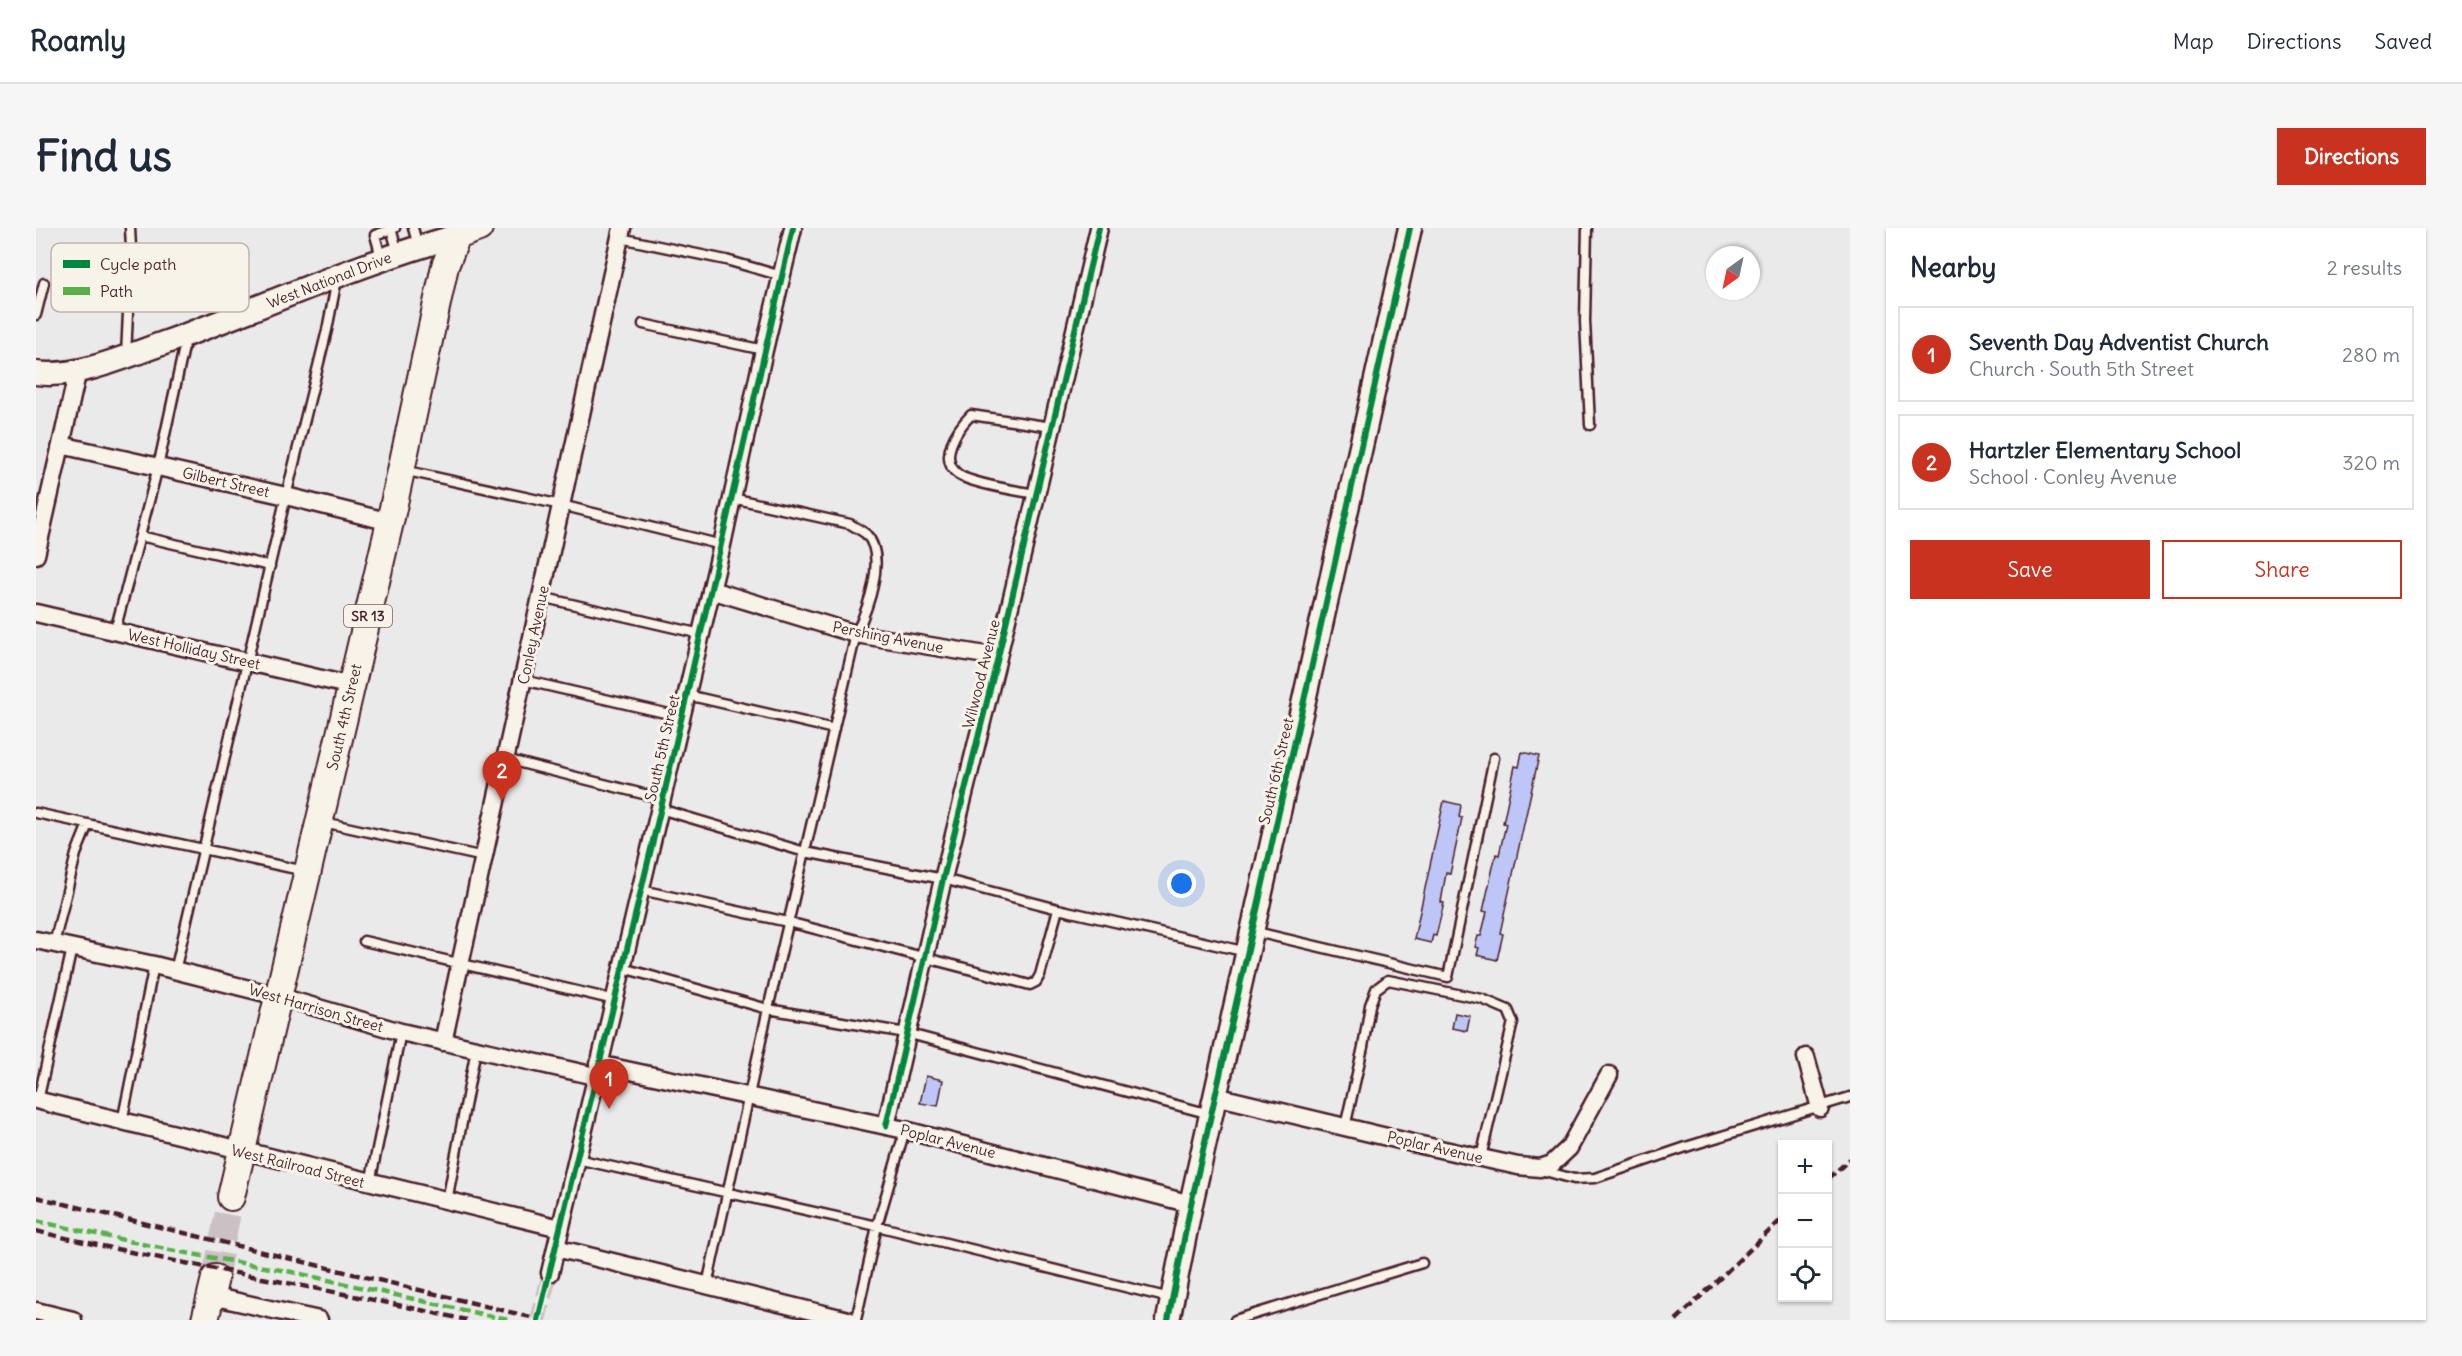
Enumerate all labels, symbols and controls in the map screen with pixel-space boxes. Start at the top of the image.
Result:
text: Roamly [30,23,126,59]
text: Map [2173,28,2214,55]
text: Directions [2247,28,2341,55]
text: Saved [2374,28,2432,55]
button: Directions [2277,128,2426,185]
text: Find us [36,130,172,182]
legend [51,243,249,312]
north arrow [1706,246,1760,300]
street label: West National Drive [264,247,394,313]
text: Nearby [1910,251,1996,284]
text: Cycle path [100,254,176,274]
text: 2 results [2327,255,2402,280]
text: Path [100,281,133,301]
text: Seventh Day Adventist Church [1969,328,2269,356]
text: 1 [1928,342,1935,367]
text: 280 m [2342,342,2400,367]
text: Church · South 5th Street [1969,356,2194,381]
text: Hartzler Elementary School [1969,436,2241,464]
text: 2 [1926,450,1937,475]
text: 320 m [2342,450,2400,475]
street label: Gilbert Street [181,463,271,501]
text: School · Conley Avenue [1969,464,2177,489]
button: Save [1910,540,2150,599]
button: Share [2162,540,2402,599]
street label: Conley Avenue [513,584,553,686]
road number: SR 13 [344,605,392,627]
street label: Pershing Avenue [831,617,945,657]
street label: Wilwood Avenue [958,618,1004,730]
street label: West Holliday Street [126,625,262,673]
street label: South 4th Street [323,662,365,772]
street label: South 5th Street [641,693,683,803]
street label: South 6th Street [1255,716,1297,826]
pin: 2 [482,752,522,801]
your location [1167,869,1196,898]
street label: West Harrison Street [247,980,385,1036]
pin: 1 [590,1060,628,1109]
street label: Poplar Avenue [898,1120,998,1162]
street label: Poplar Avenue [1385,1127,1485,1167]
street label: West Railroad Street [229,1140,367,1192]
map controls [1778,1140,1832,1302]
button: + [1778,1140,1832,1194]
button: − [1778,1194,1832,1248]
button: locate [1778,1248,1832,1302]

